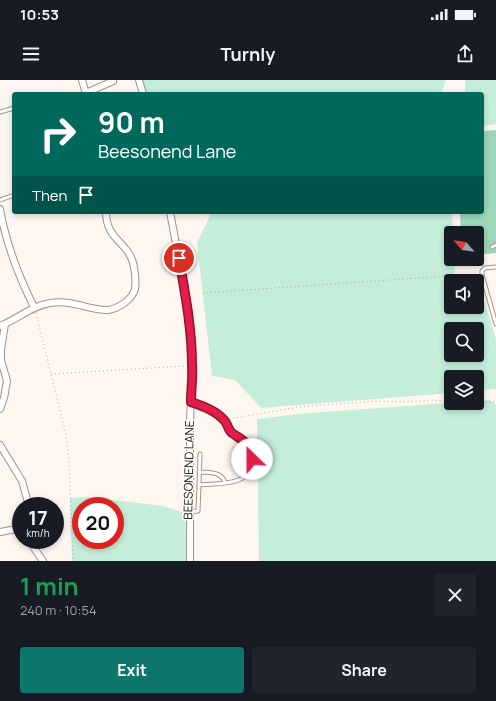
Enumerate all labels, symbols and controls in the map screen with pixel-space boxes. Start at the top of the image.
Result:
text: 10:53 [20,4,59,25]
text: Turnly [221,42,275,66]
icon: menu [20,43,42,65]
icon: share [454,43,476,65]
text: 90 m [98,103,165,141]
icon: right [32,108,84,160]
text: Beesonend Lane [98,139,236,163]
icon: arrive [75,184,97,206]
text: Then [32,185,67,206]
north arrow [444,226,484,266]
map controls [444,226,484,410]
pin [162,241,196,275]
icon: arrive [168,247,190,269]
button: sound [444,274,484,314]
button: search [444,322,484,362]
button: layers [444,370,484,410]
street label: BEESONEND LANE [179,420,198,520]
position arrow [231,438,273,480]
speed limit sign: 20 [72,497,124,549]
text: 17 [28,504,48,531]
text: km/h [26,526,50,540]
text: 1 min [20,569,79,602]
button: close [434,574,476,616]
text: 240 m · 10:54 [20,601,97,619]
button: Exit [20,647,244,693]
button: Share [252,647,476,693]

